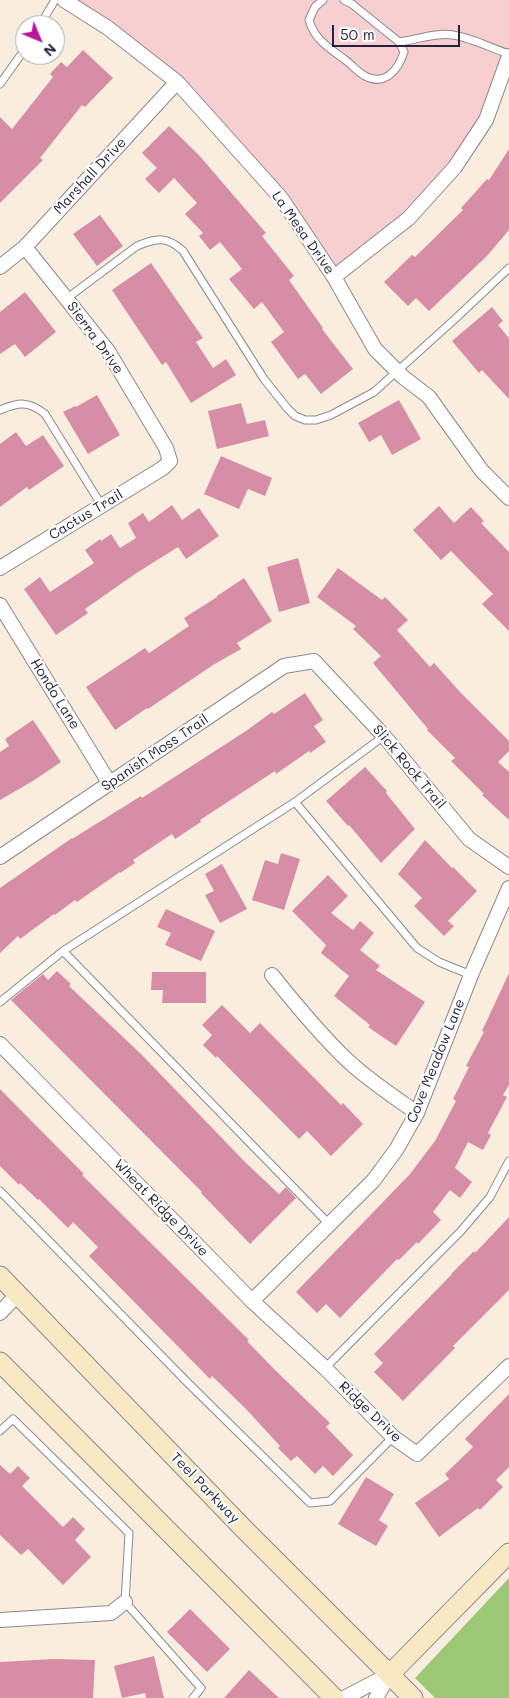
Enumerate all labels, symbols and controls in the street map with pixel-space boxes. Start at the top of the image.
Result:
north arrow [15,15,65,65]
scale bar [334,15,462,47]
text: 50 m [340,24,375,44]
text: N [40,40,61,61]
street label: Marshall Drive [50,134,130,218]
street label: La Mesa Drive [268,188,338,278]
street label: Sierra Drive [63,299,127,377]
street label: Cactus Trail [46,486,126,544]
street label: Hondo Lane [27,656,83,732]
street label: Spanish Moss Trail [98,711,212,795]
street label: Slick Rock Trail [369,722,449,812]
street label: Cove Meadow Lane [403,996,469,1126]
street label: Wheat Ridge Drive [110,1156,212,1260]
street label: Ridge Drive [335,1378,405,1446]
street label: Teel Parkway [167,1449,243,1527]

